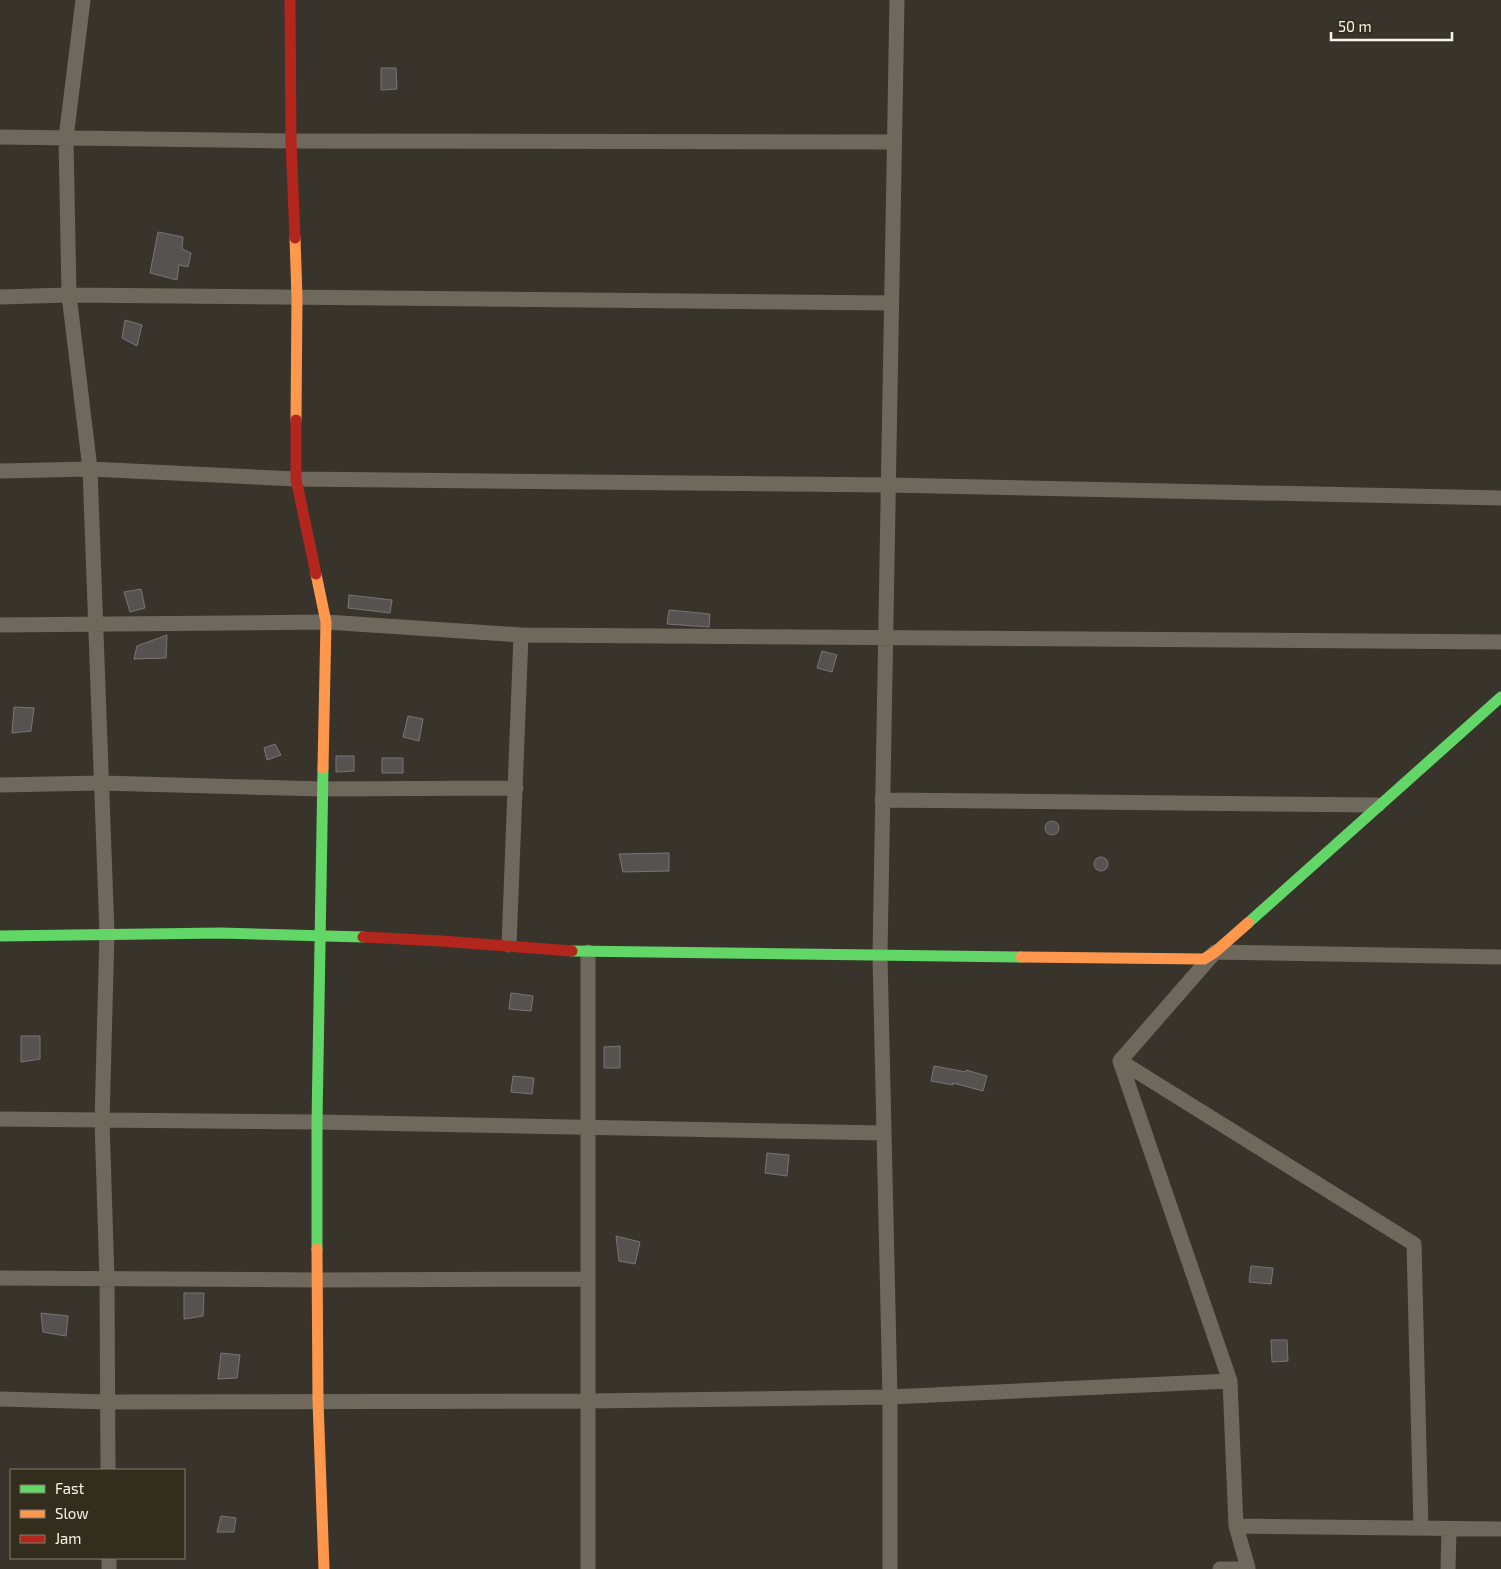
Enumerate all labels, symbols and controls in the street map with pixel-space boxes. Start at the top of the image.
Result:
scale bar [1331,10,1452,42]
text: 50 m [1338,17,1372,35]
legend [10,1469,185,1559]
text: Fast [55,1479,85,1497]
text: Slow [55,1504,89,1522]
text: Jam [55,1529,81,1547]

